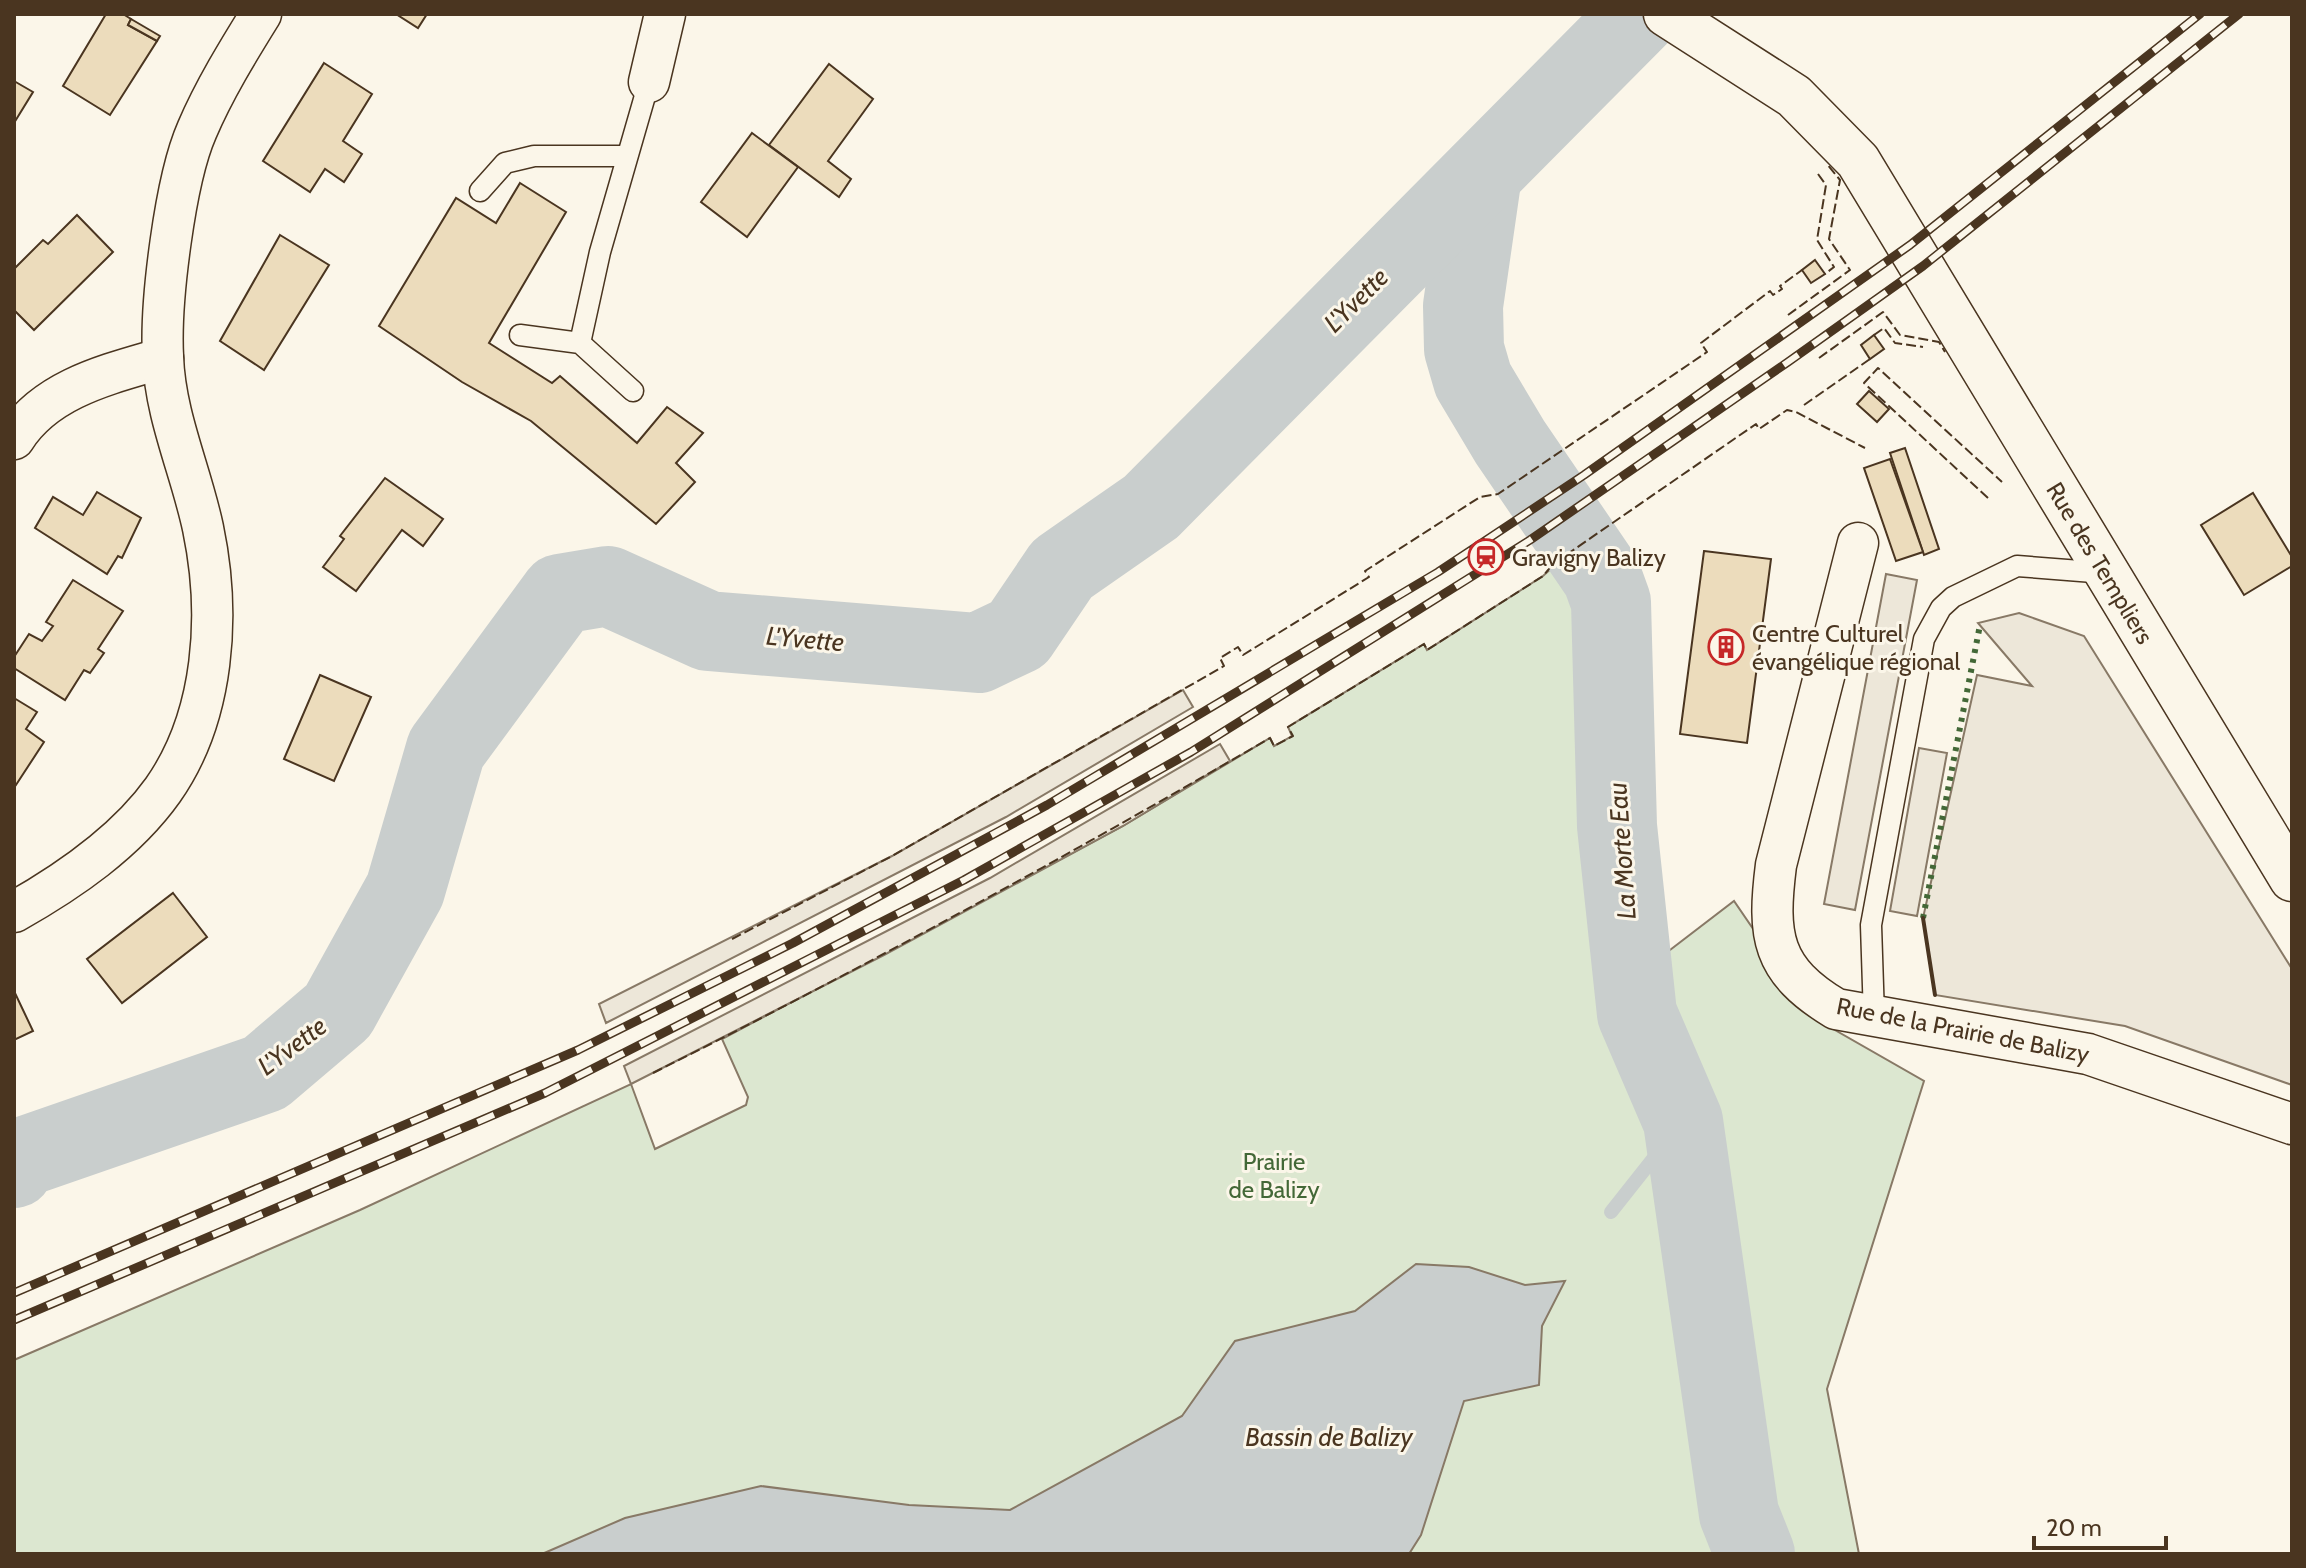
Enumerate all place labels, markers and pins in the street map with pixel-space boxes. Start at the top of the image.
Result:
station icon: Gravigny Balizy [1467,538,1505,576]
place label: Gravigny Balizy [1512,543,1666,572]
place label: Centre Culturel évangélique régional [1752,619,1961,676]
building icon: Centre Culturel évangélique régional [1707,628,1745,666]

